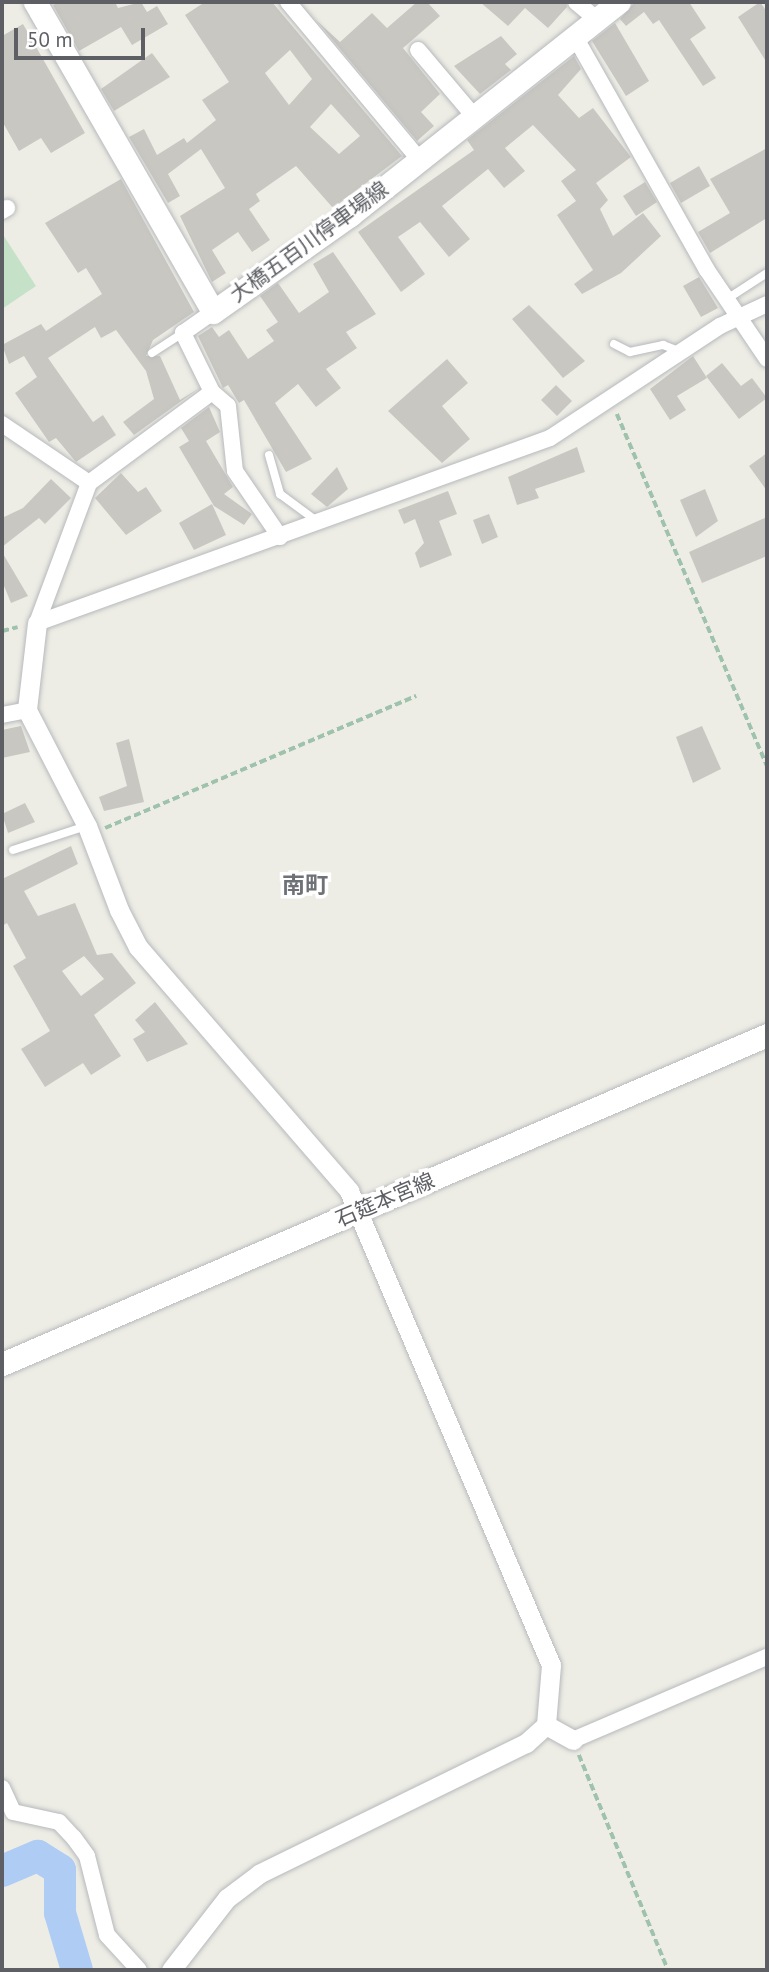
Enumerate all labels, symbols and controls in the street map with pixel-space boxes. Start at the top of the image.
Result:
scale bar [18,14,149,58]
text: 50 m [27,26,73,53]
street label: 大橋五百川停車場線 [225,176,393,308]
district label: 南町 [282,871,328,899]
street label: 石筵本宮線 [332,1168,438,1232]

